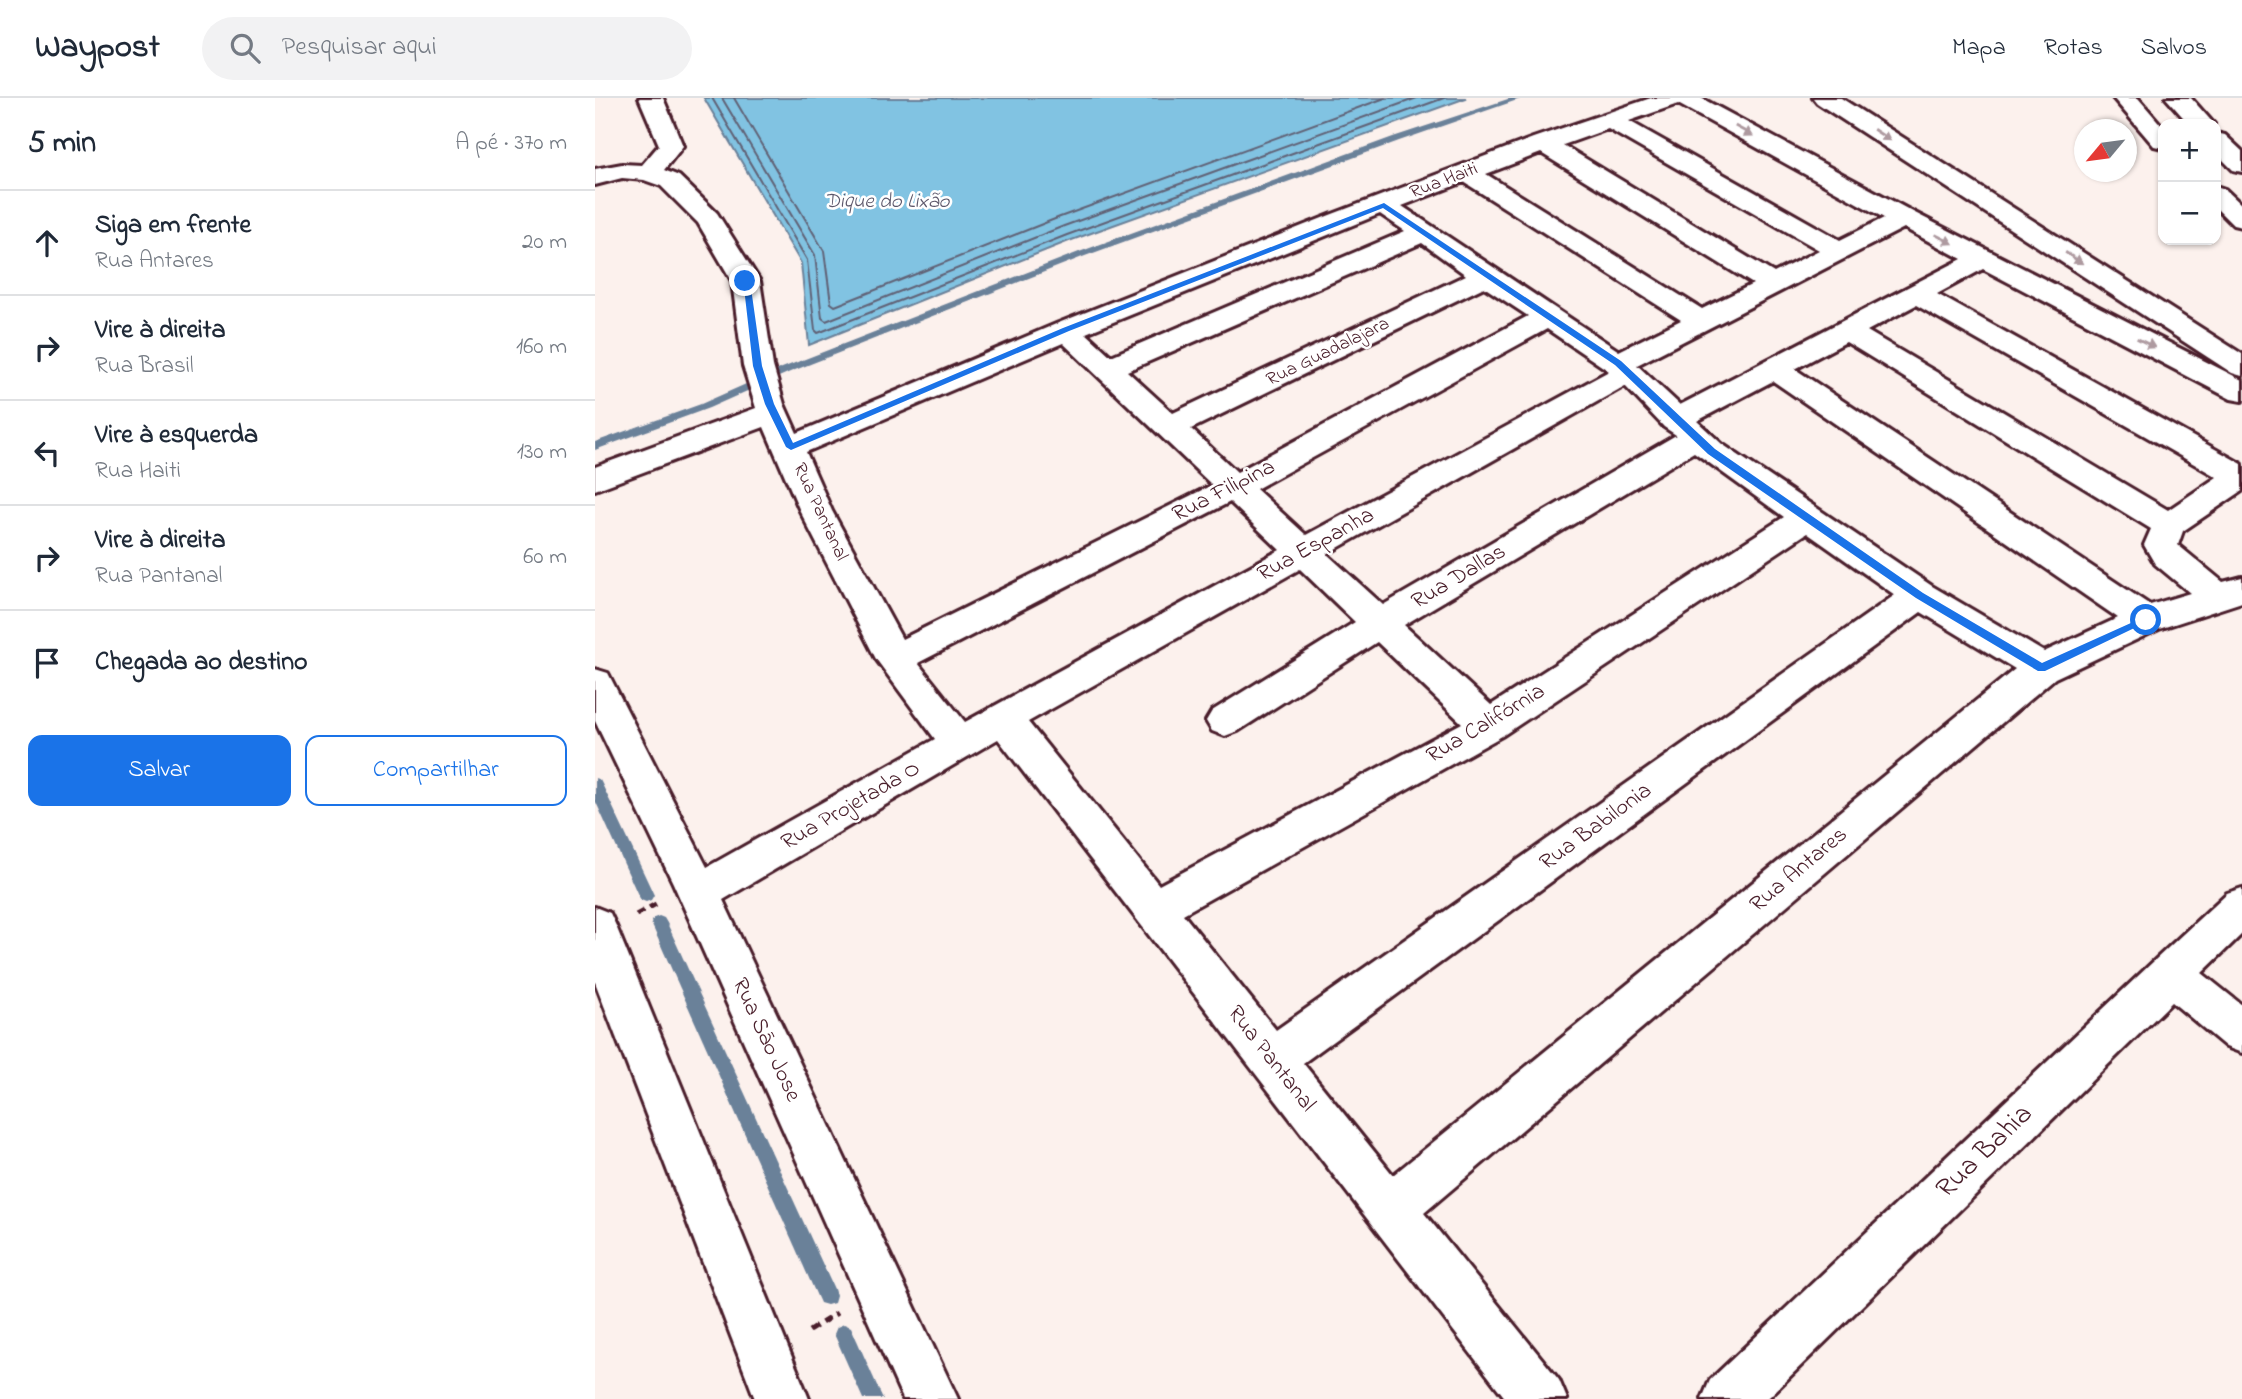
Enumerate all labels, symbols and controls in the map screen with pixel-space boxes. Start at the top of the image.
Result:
search box [202,17,692,80]
text: Waypost [35,24,160,72]
icon: search [226,29,264,67]
text: Pesquisar aqui [282,29,437,67]
text: Mapa [1952,31,2006,66]
text: Rotas [2044,31,2103,66]
text: Salvos [2141,31,2207,66]
north arrow [2074,119,2137,182]
map controls [2158,119,2221,245]
button: + [2158,119,2221,182]
text: 5 min [28,122,96,166]
one-way arrow [1734,125,1754,137]
text: A pé · 370 m [455,127,567,160]
one-way arrow [1873,128,1892,141]
street label: Rua Haiti [1406,156,1482,206]
button: − [2158,182,2221,245]
water label: Dique do Lixão [824,187,951,217]
text: Siga em frente [95,207,251,245]
icon: ahead [28,224,66,262]
text: 20 m [522,226,567,259]
one-way arrow [1934,233,1954,245]
text: Rua Antares [95,245,214,278]
one-way arrow [2064,251,2083,264]
route end [729,265,760,296]
street label: Rua Guadalajara [1262,311,1394,393]
text: Vire à direita [95,312,226,350]
icon: right [28,329,66,367]
text: 160 m [516,331,567,364]
one-way arrow [2136,338,2156,349]
text: Rua Brasil [95,350,194,383]
text: Vire à esquerda [95,417,258,455]
icon: left [28,434,66,472]
text: 130 m [517,436,567,469]
street label: Rua Filipina [1167,451,1281,531]
text: Rua Haiti [95,455,181,488]
street label: Rua Pantanal [786,459,854,565]
street label: Rua Espanha [1251,499,1381,591]
text: Vire à direita [95,522,226,560]
street label: Rua Dallas [1405,536,1513,618]
icon: right [28,539,66,577]
text: 60 m [523,541,567,574]
text: Rua Pantanal [95,560,222,593]
route start [2130,604,2161,635]
icon: arrive [28,644,66,682]
text: Chegada ao destino [95,644,307,682]
street label: Rua Califórnia [1420,676,1552,772]
button: Salvar [28,735,291,806]
button: Compartilhar [305,735,567,806]
street label: Rua Projetada O [775,753,927,859]
street label: Rua Babilonia [1533,775,1659,879]
street label: Rua Antares [1743,819,1855,921]
street label: Rua Sāo Jose [723,973,809,1108]
street label: Rua Pantanal [1219,999,1323,1119]
street label: Rua Bahia [1927,1095,2043,1209]

